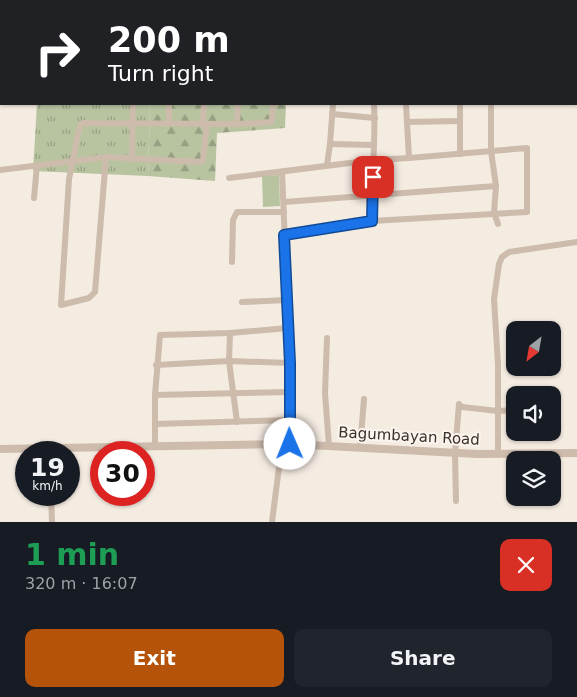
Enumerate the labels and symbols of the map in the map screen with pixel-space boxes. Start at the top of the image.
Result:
pin [352,156,394,198]
north arrow [506,321,561,376]
position arrow [263,417,315,469]
street label: Bagumbayan Road [338,423,480,449]
speed limit sign: 30 [90,441,155,506]

